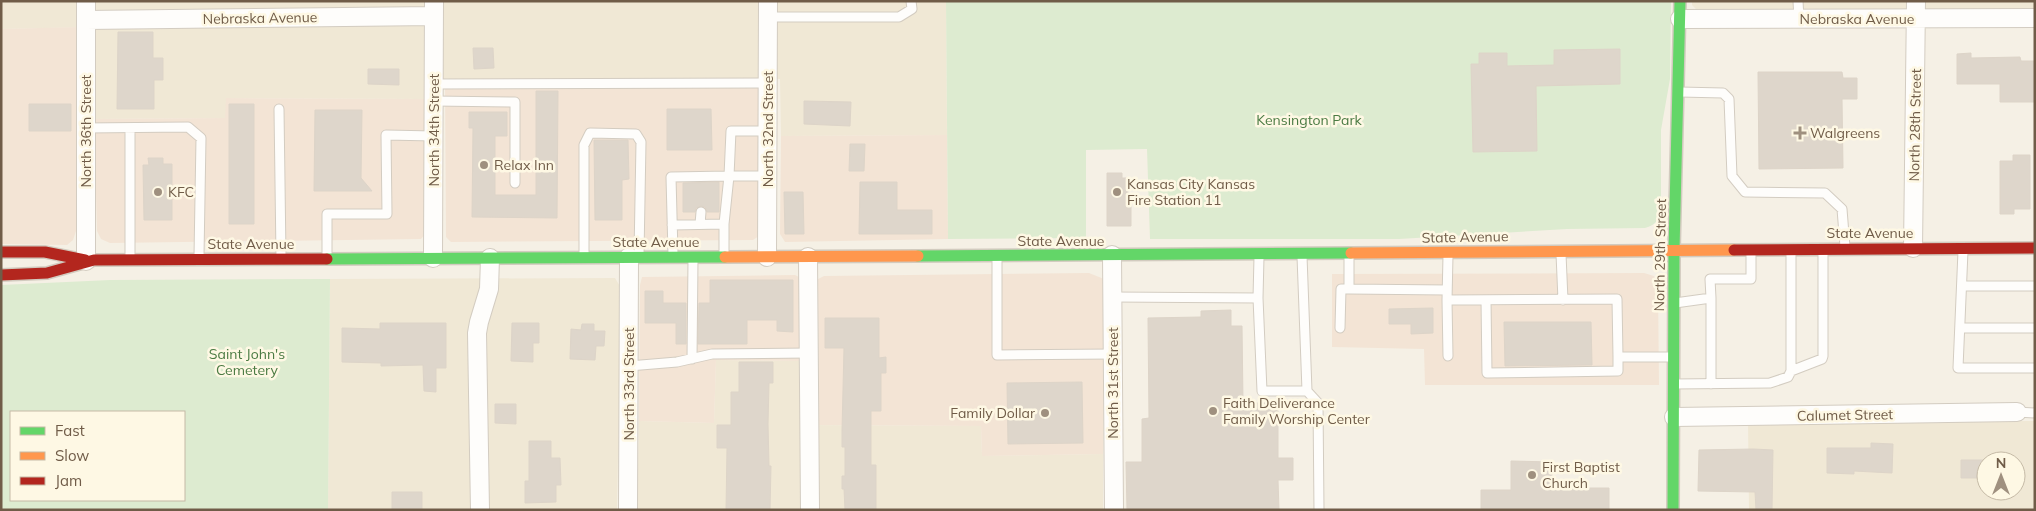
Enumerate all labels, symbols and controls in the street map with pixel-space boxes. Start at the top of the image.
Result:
street label: Nebraska Avenue [202,8,318,28]
street label: Nebraska Avenue [1800,10,1914,28]
street label: North 28th Street [1905,68,1925,182]
street label: North 32nd Street [759,71,777,187]
street label: North 34th Street [425,73,443,186]
street label: North 36th Street [77,74,95,187]
park label: Kensington Park [1256,111,1363,129]
place label: Walgreens [1810,124,1880,142]
marker: Walgreens [1794,127,1806,139]
place label: Relax Inn [494,156,554,174]
marker: Relax Inn [478,159,490,171]
place label: Kansas City Kansas Fire Station 11 [1127,175,1255,209]
place label: KFC [168,183,194,201]
marker: KFC [152,186,164,198]
marker: Kansas City Kansas Fire Station 11 [1111,186,1123,198]
street label: North 29th Street [1650,198,1670,312]
street label: State Avenue [1827,224,1913,242]
street label: State Avenue [1421,227,1509,247]
street label: State Avenue [1018,232,1104,250]
street label: State Avenue [613,233,699,251]
street label: State Avenue [208,235,294,253]
street label: North 33rd Street [620,327,638,441]
street label: North 31st Street [1104,327,1122,439]
park label: Saint John's Cemetery [209,345,285,379]
place label: Faith Deliverance Family Worship Center [1223,394,1371,428]
place label: Family Dollar [950,404,1036,422]
marker: Faith Deliverance Family Worship Center [1207,405,1219,417]
street label: Calumet Street [1797,405,1893,425]
marker: Family Dollar [1039,407,1051,419]
legend [10,411,185,501]
text: Fast [55,421,85,440]
text: Slow [55,446,89,465]
north arrow [1976,451,2026,501]
text: N [1996,454,2006,472]
place label: First Baptist Church [1542,458,1620,492]
marker: First Baptist Church [1526,469,1538,481]
text: Jam [55,471,82,490]

